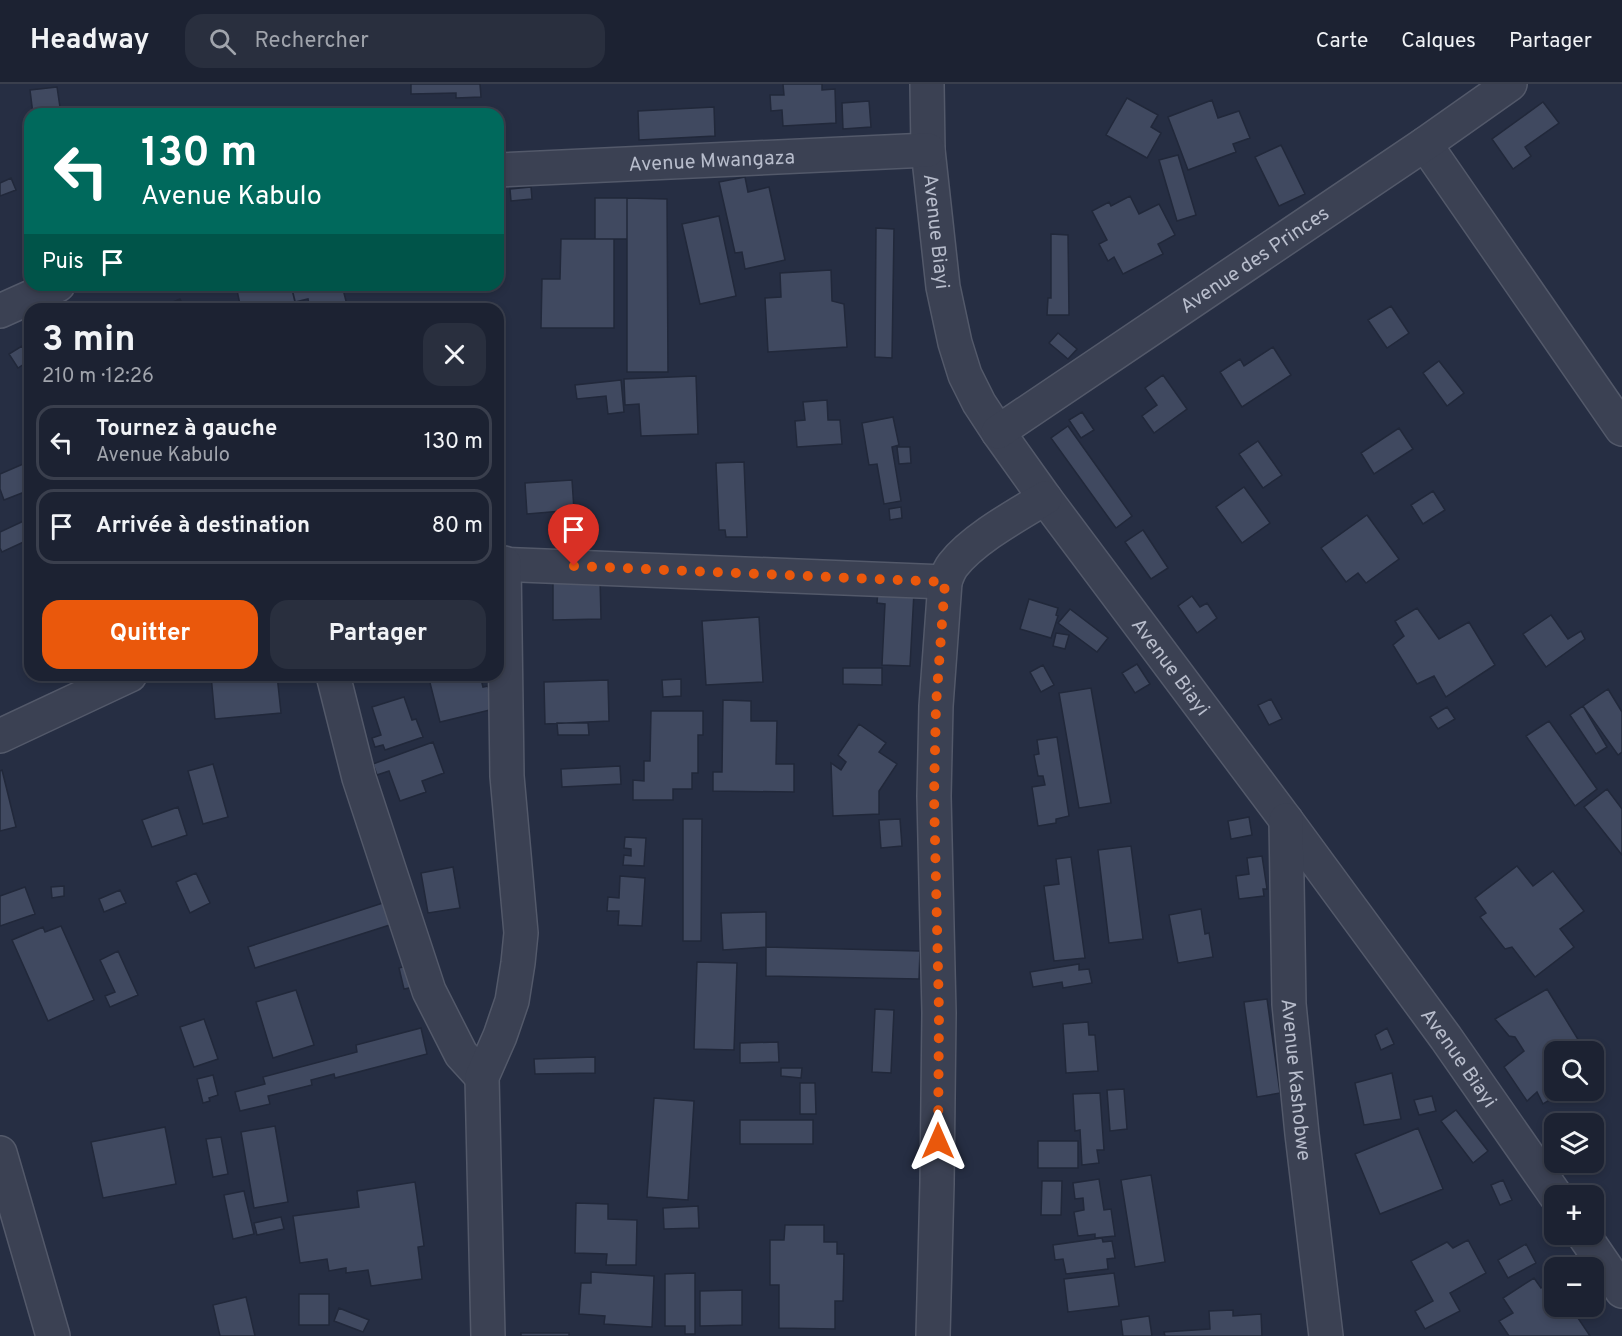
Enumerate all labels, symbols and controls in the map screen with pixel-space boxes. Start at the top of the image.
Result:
search box [185,14,605,68]
text: Headway [30,23,149,59]
icon: search [206,25,239,58]
text: Rechercher [254,28,369,55]
text: Carte [1316,28,1368,55]
text: Calques [1401,28,1476,55]
text: Partager [1509,28,1592,55]
text: 130 m [141,128,257,181]
icon: left [42,132,120,210]
street label: Avenue Mwangaza [628,145,796,179]
street label: Avenue Biayi [916,173,954,291]
text: Avenue Kabulo [141,180,322,214]
street label: Avenue des Princes [1176,201,1335,320]
icon: arrive [96,246,129,279]
text: Puis [42,249,84,276]
text: 3 min [42,318,136,364]
button: close [423,323,486,386]
text: 210 m · 12:26 [42,364,154,390]
text: Tournez à gauche [96,416,277,443]
icon: left [45,426,78,459]
text: 130 m [424,429,483,456]
text: Avenue Kabulo [96,443,230,469]
pin [548,504,599,566]
icon: arrive [45,510,78,543]
text: Arrivée à destination [96,513,310,540]
text: 80 m [432,513,483,540]
icon: arrive [557,513,590,546]
button: Quitter [42,600,258,669]
button: Partager [270,600,486,669]
street label: Avenue Biayi [1124,613,1215,722]
street label: Avenue Kashobwe [1274,997,1316,1162]
street label: Avenue Biayi [1414,1004,1502,1114]
map controls [1544,1041,1604,1317]
button: search [1544,1041,1604,1101]
position arrow [906,1109,970,1173]
button: layers [1544,1113,1604,1173]
button: + [1544,1185,1604,1245]
button: − [1544,1257,1604,1317]

